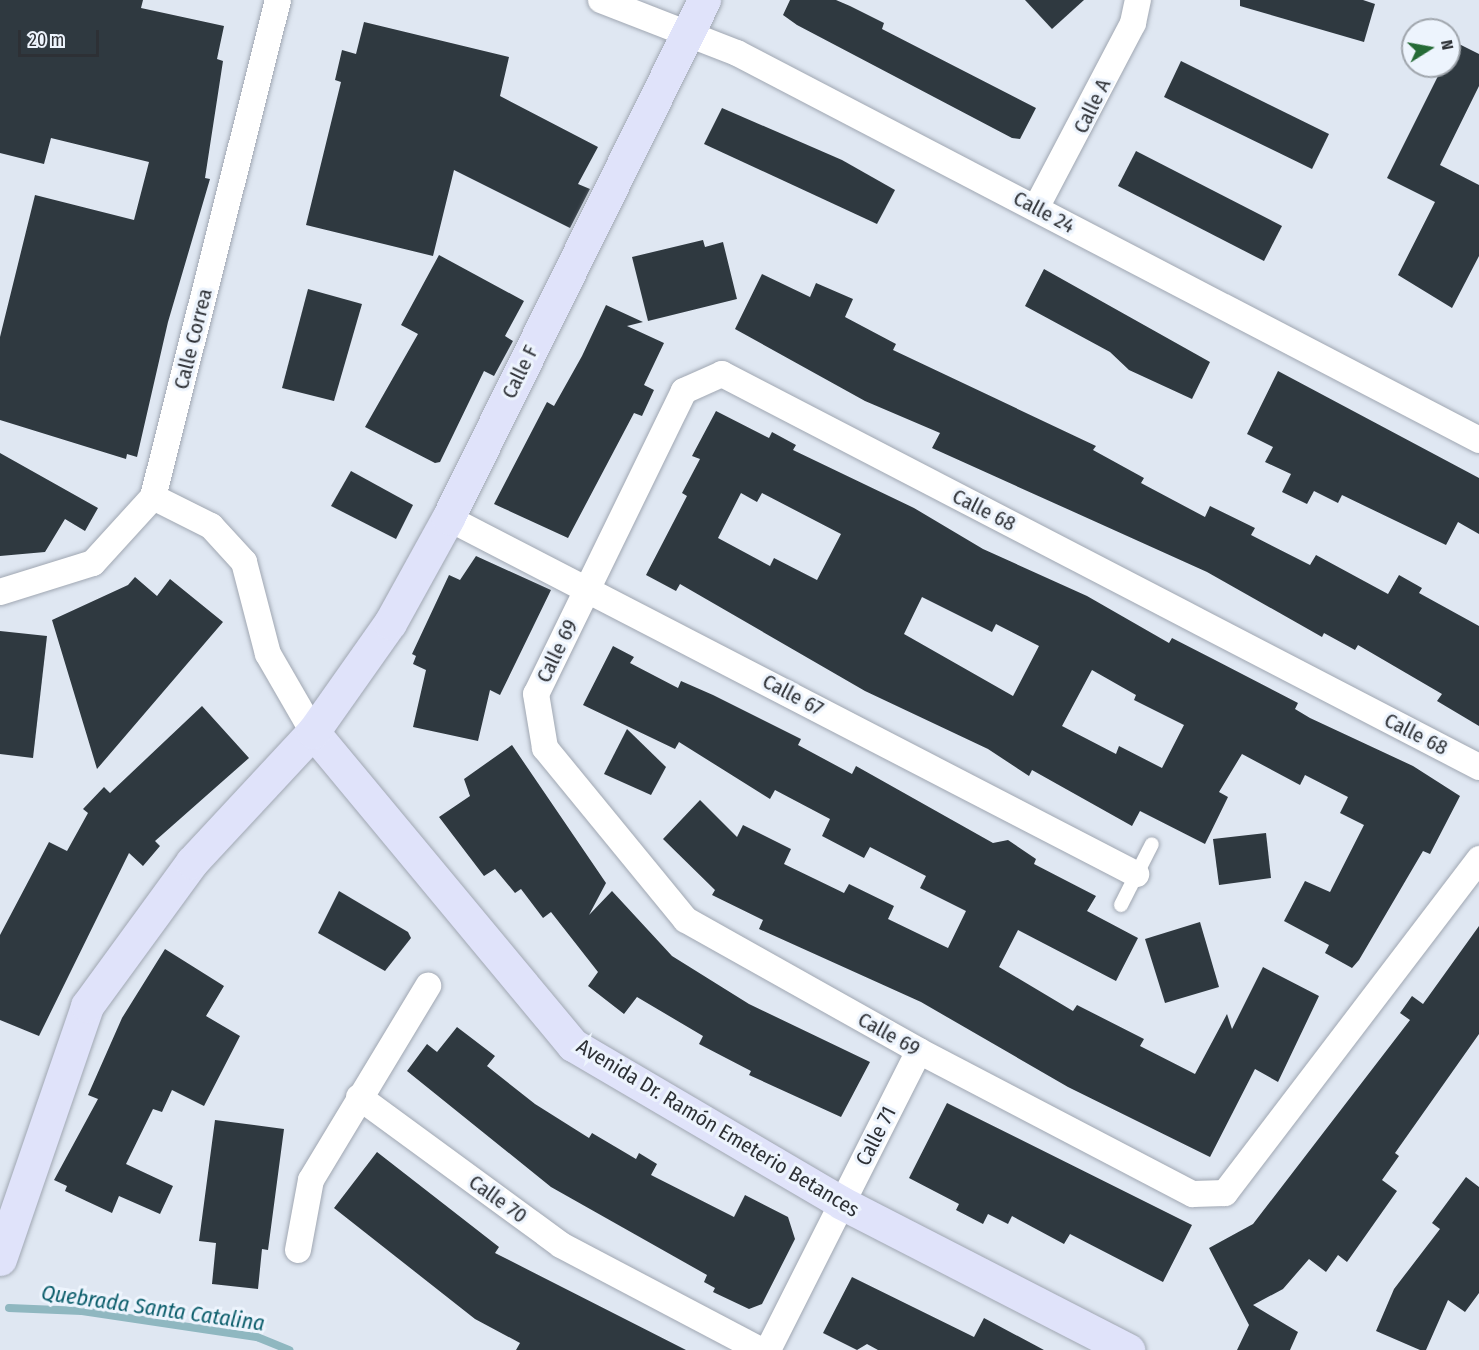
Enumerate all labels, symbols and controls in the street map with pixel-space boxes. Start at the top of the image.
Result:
scale bar [21,18,102,56]
north arrow [1401,18,1461,78]
text: 20 m [29,29,64,51]
text: N [1437,38,1457,51]
street label: Calle A [1068,74,1116,138]
street label: Calle 24 [1009,185,1079,239]
street label: Calle Correa [168,286,218,392]
street label: Calle F [496,341,544,403]
street label: Calle 68 [948,483,1020,537]
street label: Calle 69 [531,615,583,687]
street label: Calle 67 [758,669,828,721]
street label: Calle 68 [1380,707,1452,761]
street label: Calle 69 [854,1007,924,1061]
street label: Avenida Dr. Ramón Emeterio Betances [572,1033,864,1223]
street label: Calle 71 [850,1102,902,1170]
street label: Calle 70 [464,1169,532,1229]
water label: Quebrada Santa Catalina [40,1279,266,1337]

